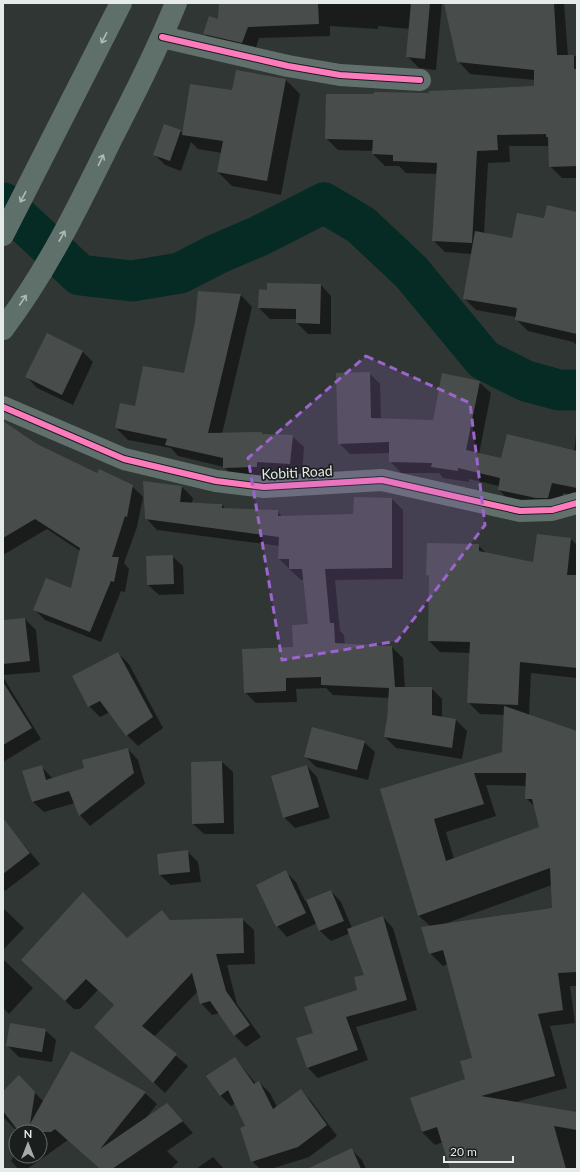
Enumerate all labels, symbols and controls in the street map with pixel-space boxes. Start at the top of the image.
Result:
one-way arrow [100,32,107,44]
one-way arrow [98,154,105,166]
one-way arrow [19,191,26,203]
one-way arrow [58,230,66,242]
one-way arrow [19,295,27,306]
street label: Kobiti Road [261,462,333,482]
north arrow [8,1124,48,1164]
text: N [24,1127,32,1140]
scale bar [444,1138,513,1164]
text: 20 m [450,1144,477,1159]

